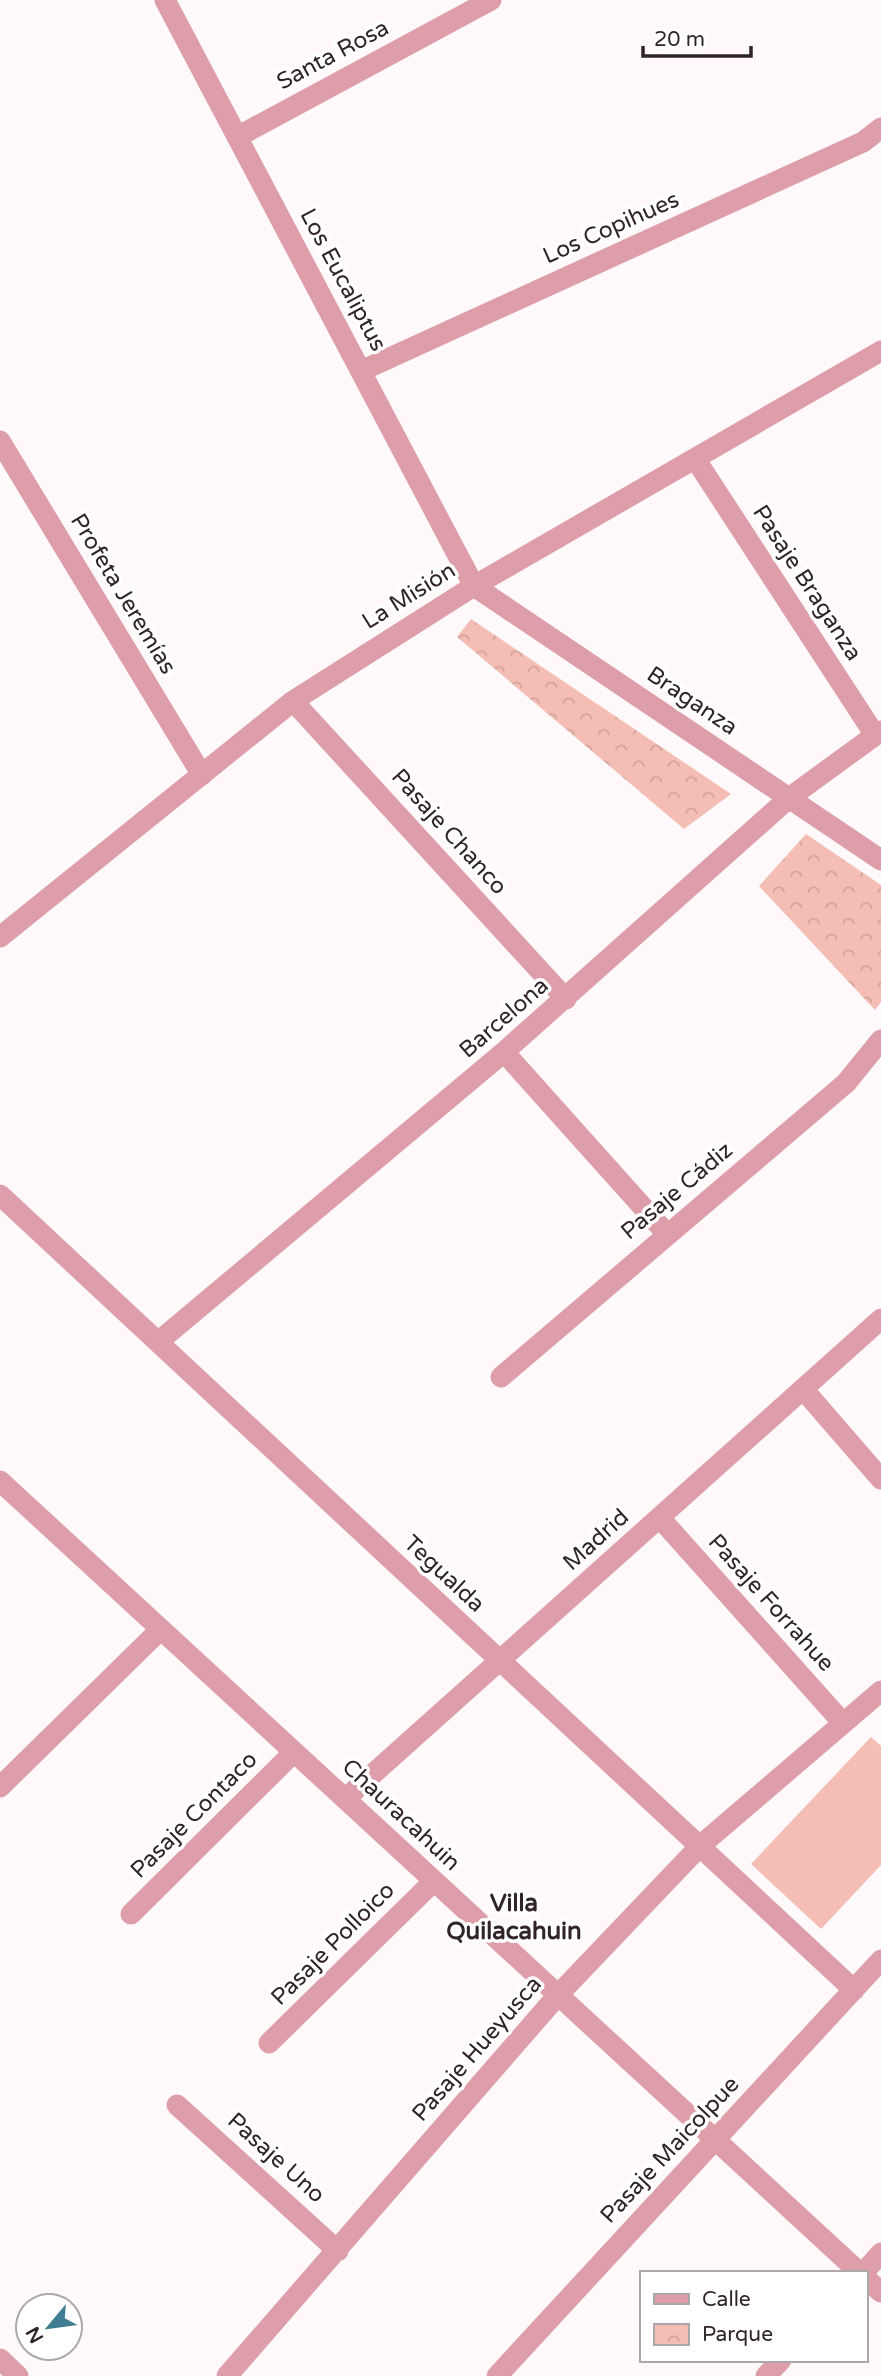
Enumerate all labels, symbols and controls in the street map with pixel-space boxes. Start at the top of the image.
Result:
street label: Santa Rosa [272,14,394,96]
scale bar [643,14,752,58]
text: 20 m [654,27,705,52]
street label: Los Copihues [539,186,683,270]
street label: Los Eucaliptus [294,204,392,356]
street label: Pasaje Braganza [746,500,868,666]
street label: Profeta Jeremías [64,509,182,679]
street label: La Misión [357,556,461,636]
street label: Braganza [641,660,743,742]
street label: Pasaje Chanco [385,763,513,901]
street label: Barcelona [454,972,554,1064]
street label: Pasaje Cádiz [615,1136,739,1246]
street label: Madrid [557,1503,635,1577]
street label: Pasaje Forrahue [702,1529,840,1677]
street label: Tegualda [398,1530,490,1618]
street label: Pasaje Contaco [125,1746,263,1884]
street label: Chauracahuin [336,1753,466,1877]
street label: Pasaje Polloico [265,1876,401,2012]
district label: Villa Quilacahuin [446,1889,582,1946]
street label: Pasaje Hueyusca [406,1971,548,2127]
street label: Pasaje Maicolpue [595,2071,745,2229]
street label: Pasaje Uno [221,2107,331,2209]
legend [640,2271,867,2362]
text: Calle [702,2287,751,2312]
north arrow [14,2292,84,2362]
text: Parque [702,2322,773,2347]
text: N [22,2323,48,2347]

